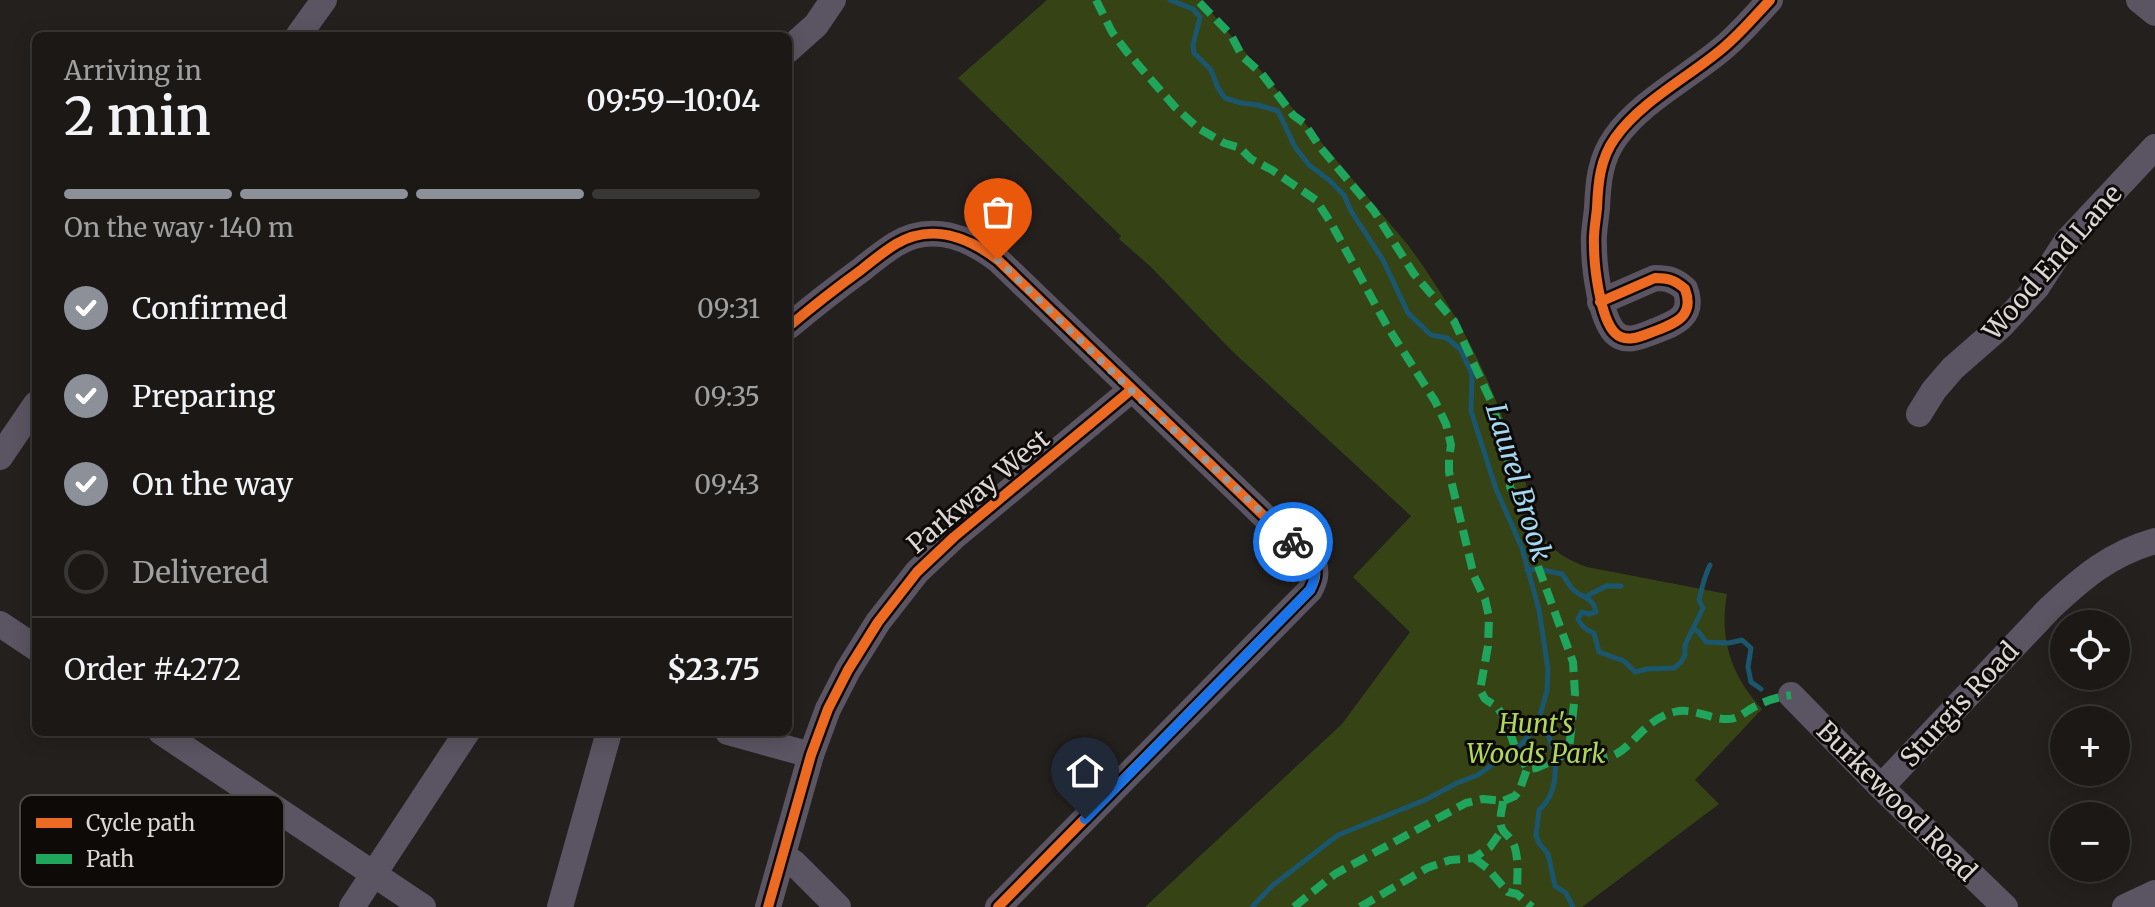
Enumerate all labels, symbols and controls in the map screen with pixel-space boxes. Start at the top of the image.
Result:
text: Arriving in [64,54,202,87]
text: 09:59–10:04 [586,81,760,119]
text: 2 min [64,84,211,149]
street label: Wood End Lane [1975,177,2129,347]
pin [964,178,1032,260]
icon: bag [976,190,1020,234]
text: On the way · 140 m [64,211,294,244]
icon: check [64,286,108,330]
text: Confirmed [132,289,287,327]
text: 09:31 [697,292,760,325]
icon: check [64,374,108,418]
text: Preparing [132,377,275,415]
text: 09:35 [694,380,760,413]
water label: Laurel Brook [1478,399,1560,565]
street label: Parkway West [900,422,1056,560]
icon: check [64,462,108,506]
text: On the way [132,465,293,503]
text: 09:43 [694,468,760,501]
courier [1253,502,1333,582]
icon: bike [1271,520,1315,564]
text: Delivered [132,553,269,591]
map controls [2050,610,2130,882]
button: locate [2050,610,2130,690]
street label: Sturgis Road [1893,634,2026,773]
text: Order #4272 [64,650,241,688]
text: $23.75 [667,650,760,688]
button: + [2050,706,2130,786]
park label: Hunt's Woods Park [1467,707,1606,770]
street label: Burkewood Road [1810,714,1984,888]
pin [1051,737,1119,819]
icon: home [1063,749,1107,793]
legend [20,795,284,887]
button: − [2050,802,2130,882]
text: Cycle path [86,809,196,837]
text: Path [86,845,135,873]

